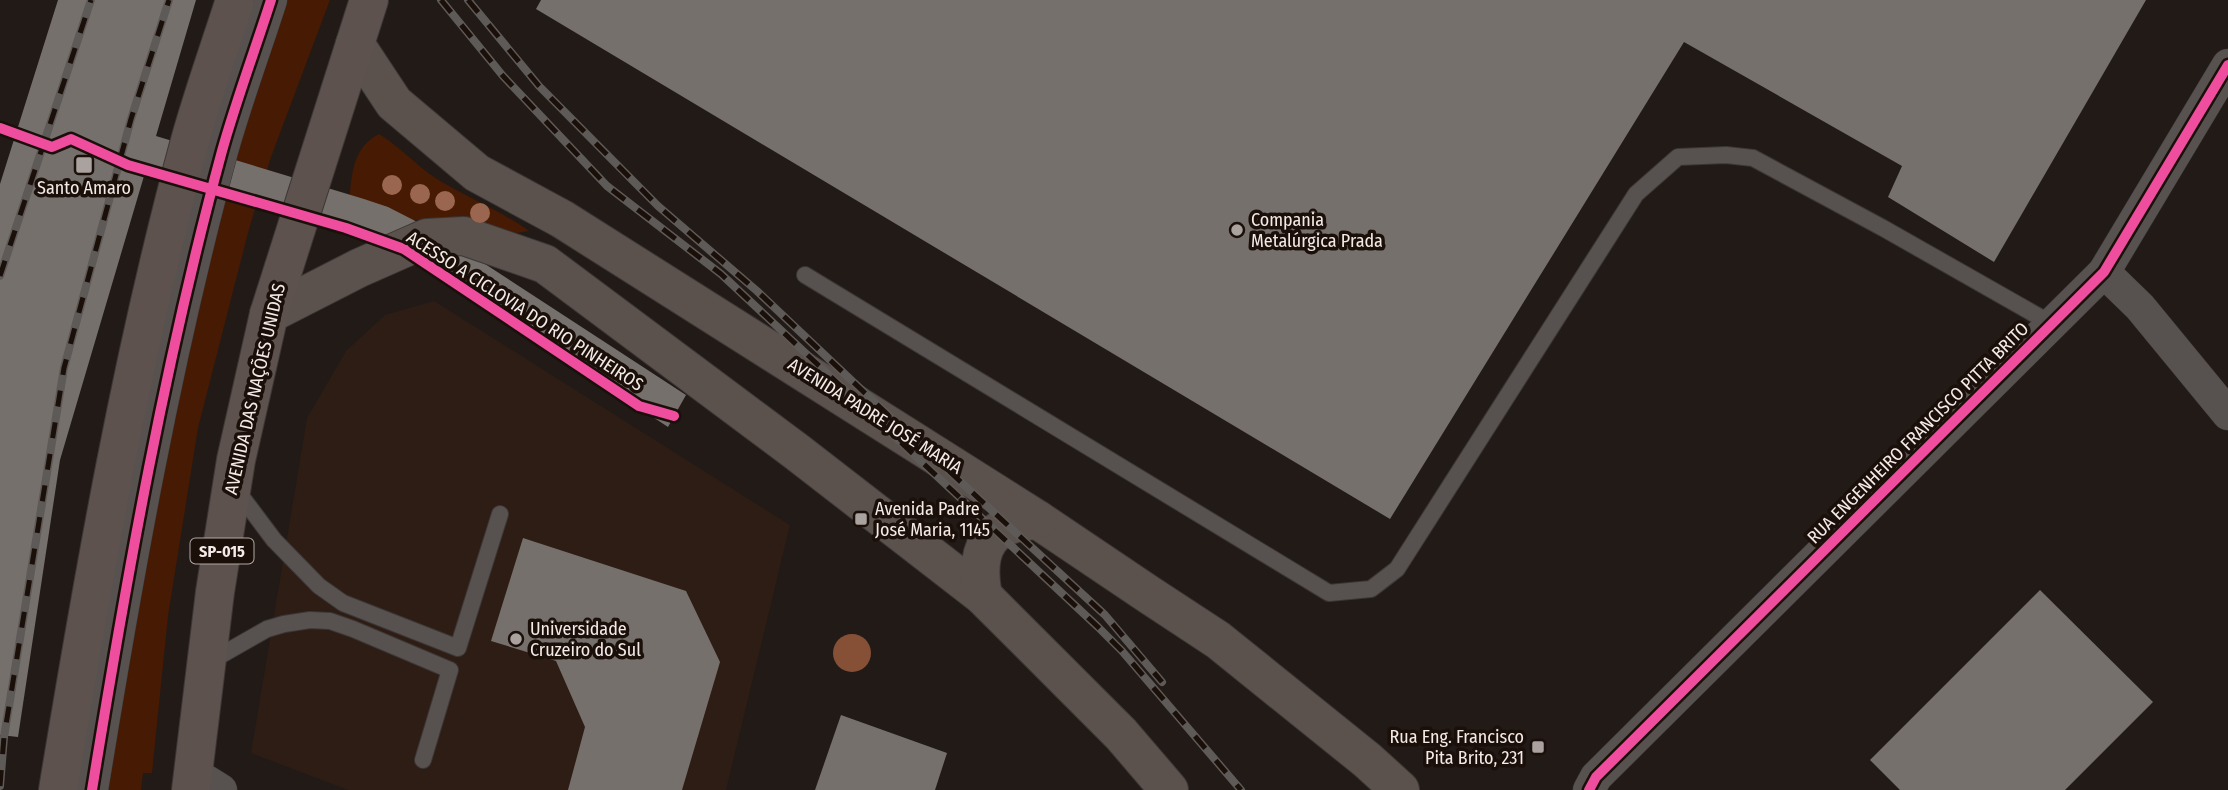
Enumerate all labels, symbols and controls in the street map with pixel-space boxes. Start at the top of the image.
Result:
marker: Santo Amaro [74,155,94,175]
place label: Santo Amaro [37,177,131,199]
place label: Compania Metalúrgica Prada [1251,209,1383,252]
marker: Compania Metalúrgica Prada [1229,222,1245,238]
street label: ACESSO A CICLOVIA DO RIO PINHEIROS [403,226,647,396]
street label: AVENIDA DAS NAÇÕES UNIDAS [220,281,290,497]
street label: RUA ENGENHEIRO FRANCISCO PITTA BRITO [1803,318,2033,548]
street label: AVENIDA PADRE JOSÉ MARIA [784,352,967,479]
place label: Avenida Padre José Maria, 1145 [875,498,990,541]
marker: Avenida Padre José Maria, 1145 [853,511,869,527]
road number: SP-015 [190,538,254,564]
place label: Universidade Cruzeiro do Sul [530,618,641,661]
marker: Universidade Cruzeiro do Sul [508,631,524,647]
place label: Rua Eng. Francisco Pita Brito, 231 [1389,726,1524,769]
marker: Rua Eng. Francisco Pita Brito, 231 [1530,739,1546,755]

